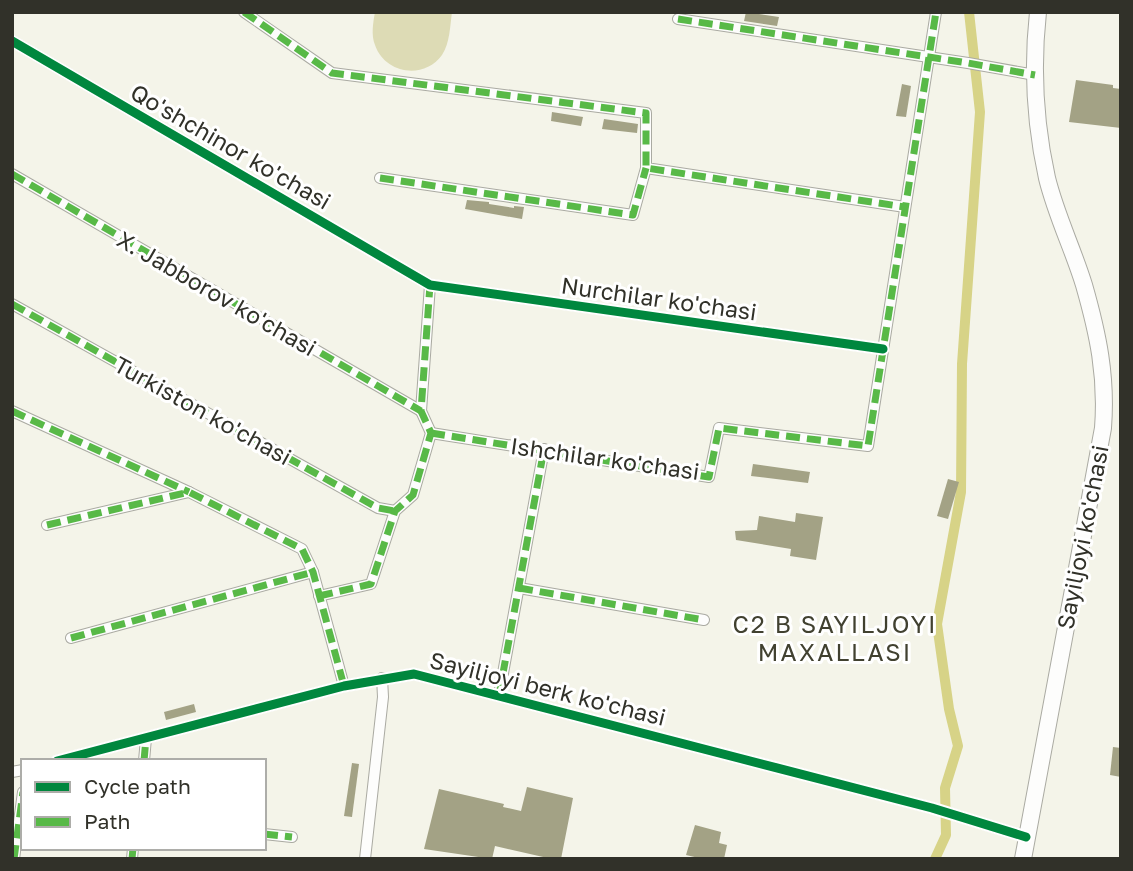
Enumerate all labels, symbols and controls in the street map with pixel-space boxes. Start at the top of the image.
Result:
street label: Qo'shchinor ko'chasi [126,77,336,215]
street label: X. Jabborov ko'chasi [112,225,322,361]
street label: Nurchilar ko'chasi [559,270,759,326]
street label: Turkiston ko'chasi [109,350,297,470]
street label: Ishchilar ko'chasi [509,431,701,485]
street label: Sayiljoyi ko'chasi [1050,443,1114,631]
district label: C2 B SAYILJOYI MAXALLASI [732,609,938,666]
street label: Sayiljoyi berk ko'chasi [427,645,669,731]
legend [21,759,266,850]
text: Cycle path [84,773,191,799]
text: Path [84,808,131,834]

